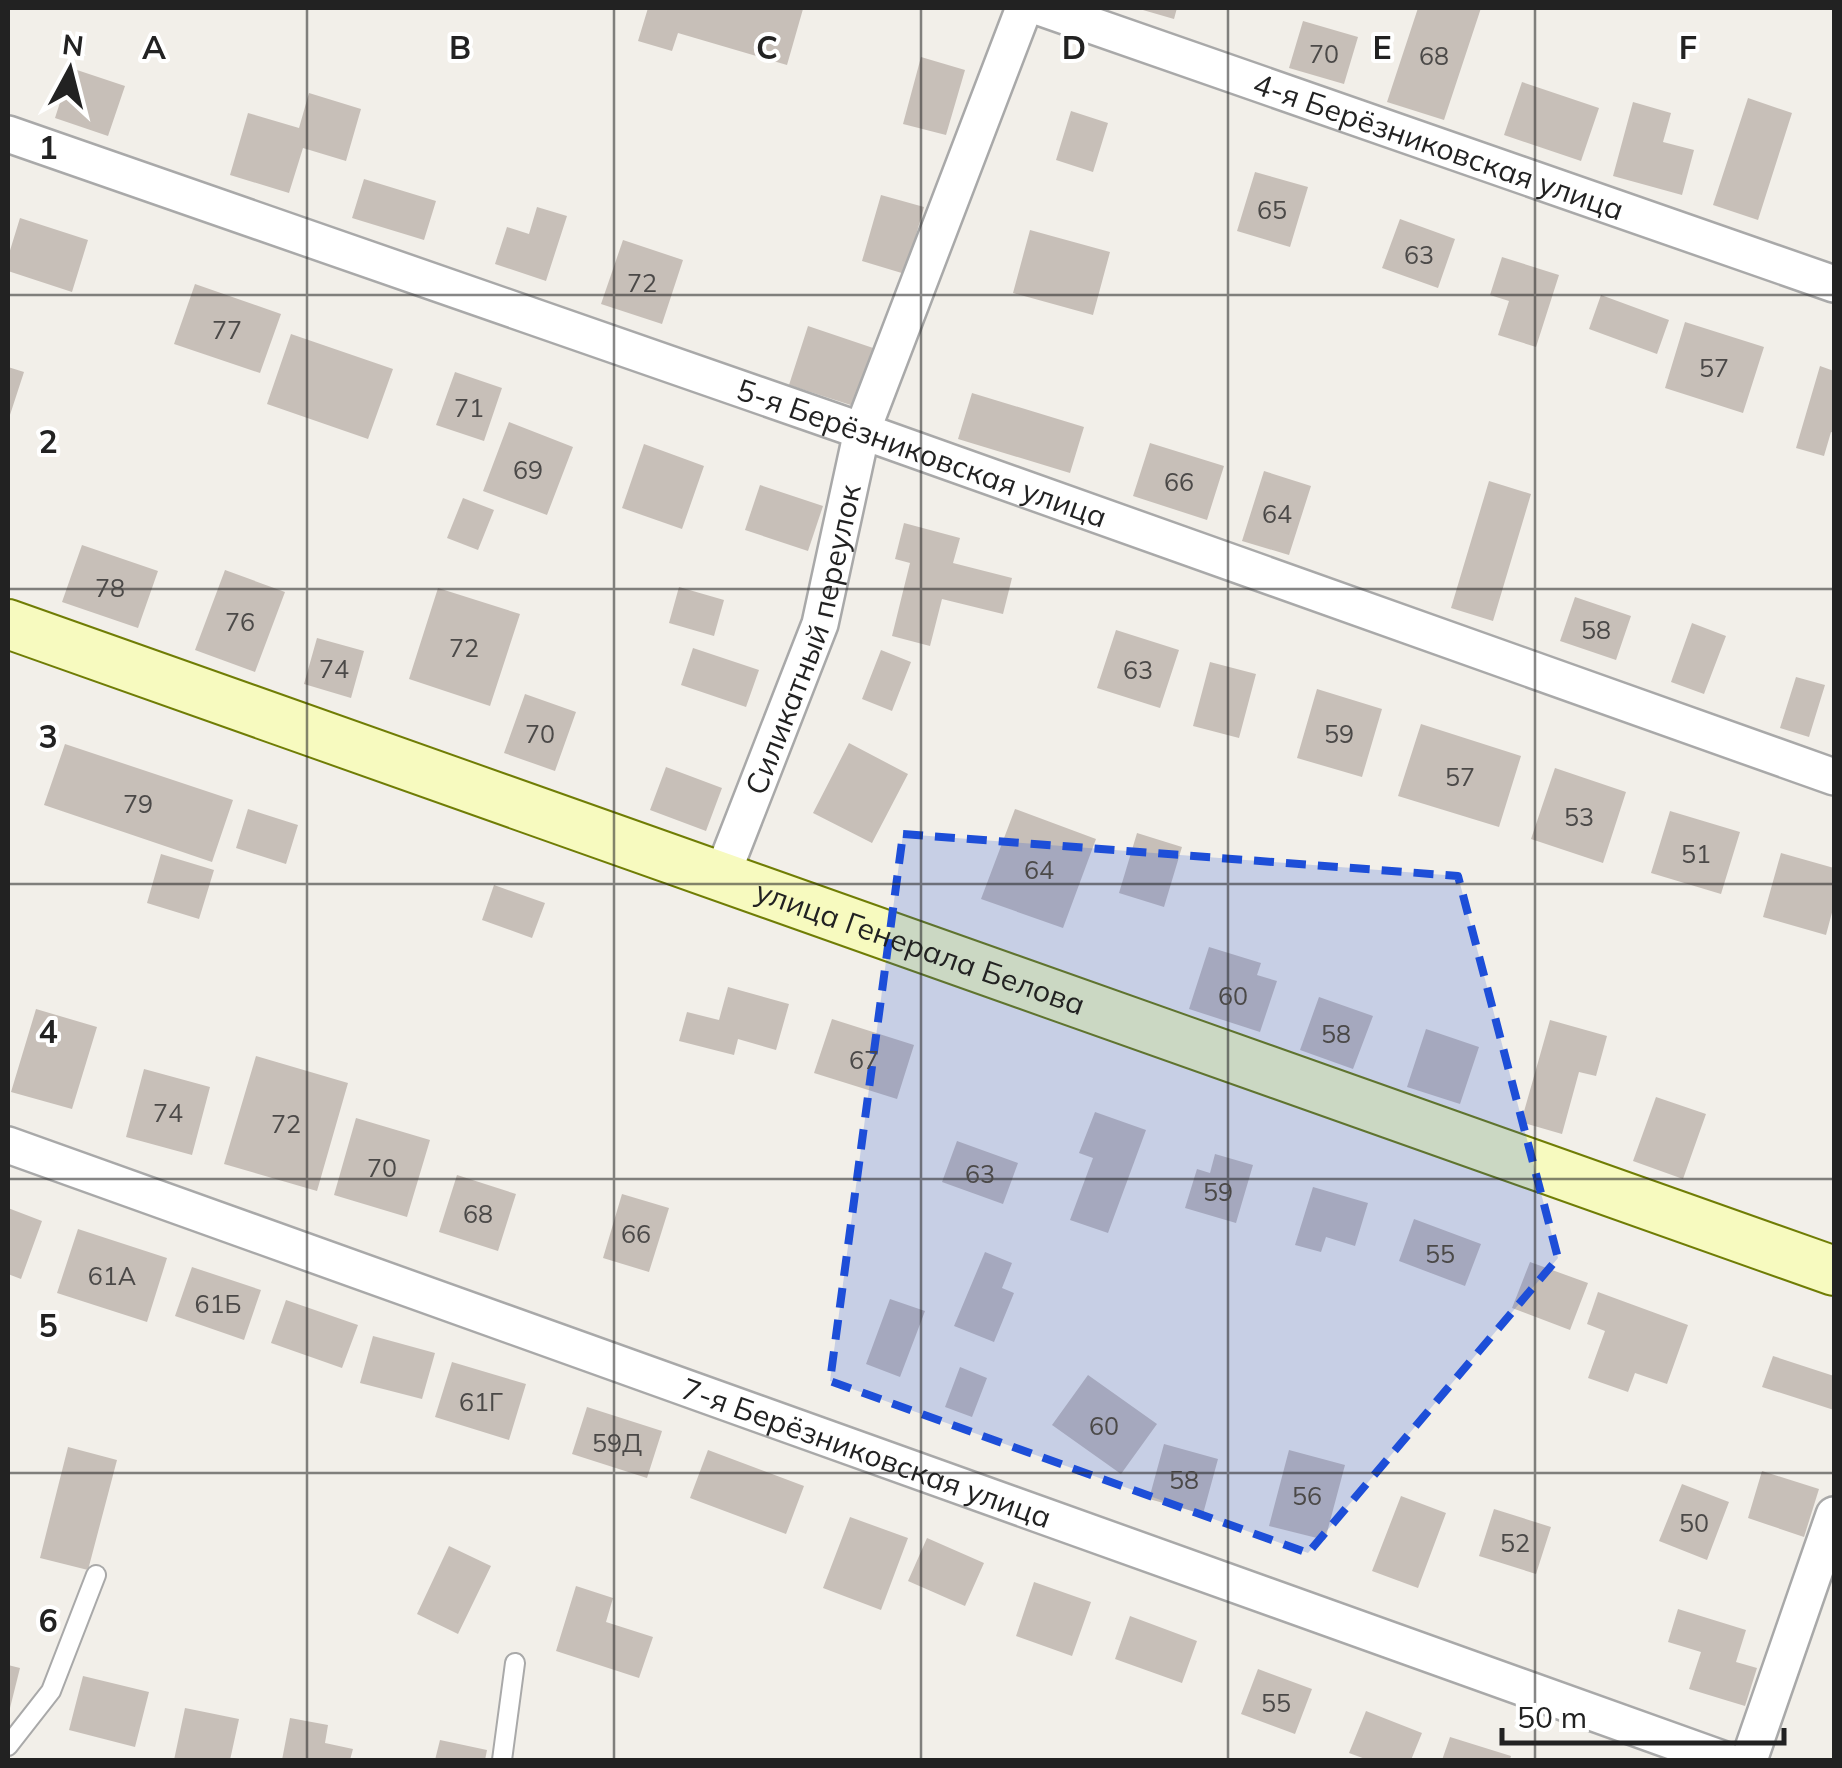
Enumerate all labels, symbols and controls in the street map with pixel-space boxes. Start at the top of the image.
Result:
north arrow [20,20,120,120]
text: N [60,26,86,63]
text: A [142,27,166,67]
text: B [449,27,471,67]
text: C [756,27,778,67]
text: D [1062,27,1086,67]
text: E [1372,27,1392,67]
text: F [1679,27,1697,67]
house number: 70 [1309,38,1339,69]
house number: 68 [1419,40,1449,71]
street label: 4-я Берёзниковская улица [1248,64,1629,228]
text: 1 [38,127,58,167]
house number: 65 [1257,194,1287,225]
house number: 63 [1404,239,1434,270]
house number: 72 [627,267,657,298]
house number: 77 [212,314,242,345]
house number: 57 [1699,352,1729,383]
street label: 5-я Берёзниковская улица [732,370,1112,536]
house number: 71 [454,392,484,423]
text: 2 [38,421,58,461]
house number: 69 [513,454,543,485]
house number: 66 [1164,466,1194,497]
street label: Силикатный переулок [736,480,869,800]
house number: 64 [1262,498,1292,529]
house number: 78 [95,572,125,603]
house number: 76 [225,606,255,637]
house number: 58 [1581,614,1611,645]
house number: 72 [449,632,479,663]
house number: 74 [319,653,349,684]
house number: 63 [1123,654,1153,685]
text: 3 [38,716,58,756]
house number: 70 [525,718,555,749]
house number: 59 [1324,718,1354,749]
house number: 57 [1445,761,1475,792]
house number: 79 [123,788,153,819]
house number: 53 [1564,801,1594,832]
house number: 51 [1681,838,1711,869]
house number: 64 [1024,854,1054,885]
street label: улица Генерала Белова [750,871,1090,1023]
house number: 60 [1218,980,1248,1011]
text: 4 [38,1011,58,1051]
house number: 58 [1321,1018,1351,1049]
house number: 67 [849,1044,879,1075]
house number: 74 [153,1097,183,1128]
house number: 72 [271,1108,301,1139]
house number: 70 [367,1152,397,1183]
house number: 63 [965,1158,995,1189]
house number: 59 [1203,1176,1233,1207]
house number: 68 [463,1198,493,1229]
house number: 66 [621,1218,651,1249]
house number: 55 [1425,1238,1455,1269]
house number: 61А [88,1260,136,1291]
house number: 61Б [195,1288,241,1319]
text: 5 [38,1305,58,1345]
street label: 7-я Берёзниковская улица [677,1369,1057,1536]
house number: 61Г [459,1386,503,1417]
house number: 60 [1089,1410,1119,1441]
house number: 59Д [592,1427,642,1458]
house number: 58 [1169,1464,1199,1495]
house number: 56 [1292,1480,1322,1511]
house number: 50 [1679,1507,1709,1538]
house number: 52 [1500,1527,1530,1558]
text: 6 [38,1600,58,1640]
scale bar [1502,1683,1784,1745]
house number: 55 [1261,1687,1291,1718]
text: 50 m [1517,1698,1587,1736]

